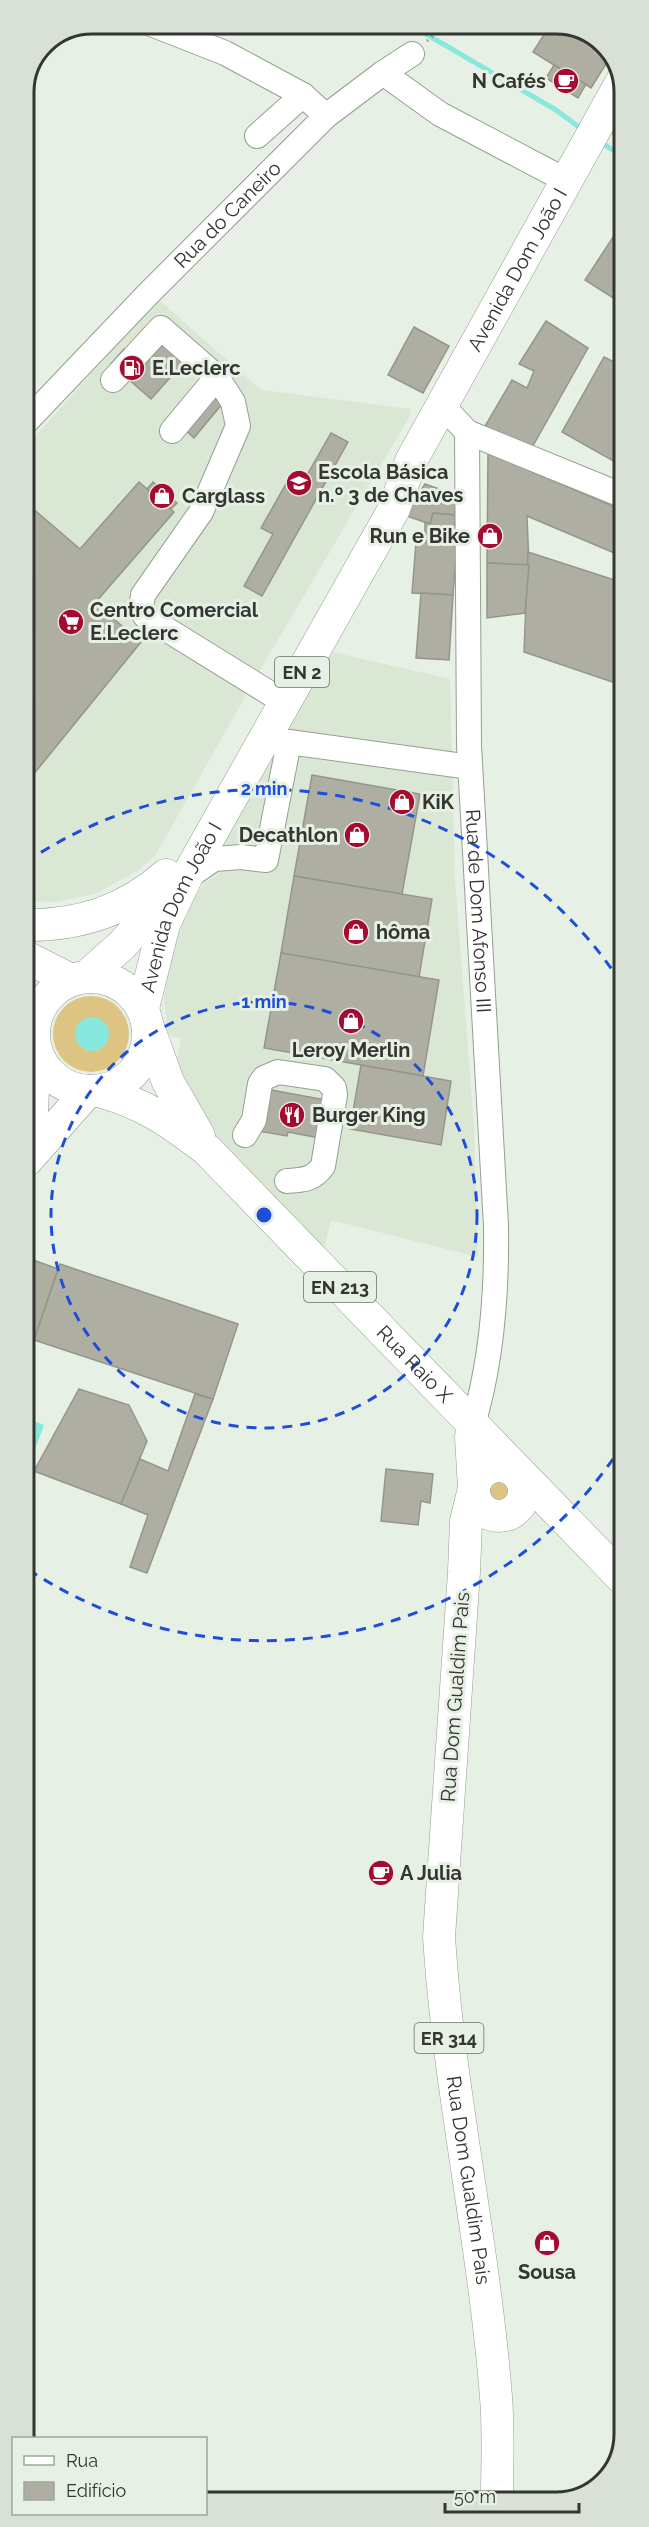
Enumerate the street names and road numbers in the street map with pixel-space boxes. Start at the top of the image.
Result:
street label: Rua do Caneiro [169,156,286,273]
street label: Avenida Dom João I [462,184,572,355]
road number: EN 2 [275,657,329,687]
street label: Rua de Dom Afonso III [461,808,496,1013]
street label: Avenida Dom João I [135,818,227,995]
road number: EN 213 [304,1272,376,1302]
street label: Rua Raio X [372,1320,458,1408]
street label: Rua Dom Gualdim Pais [436,1591,474,1803]
road number: ER 314 [414,2023,484,2053]
street label: Rua Dom Gualdim Pais [442,2074,496,2286]

